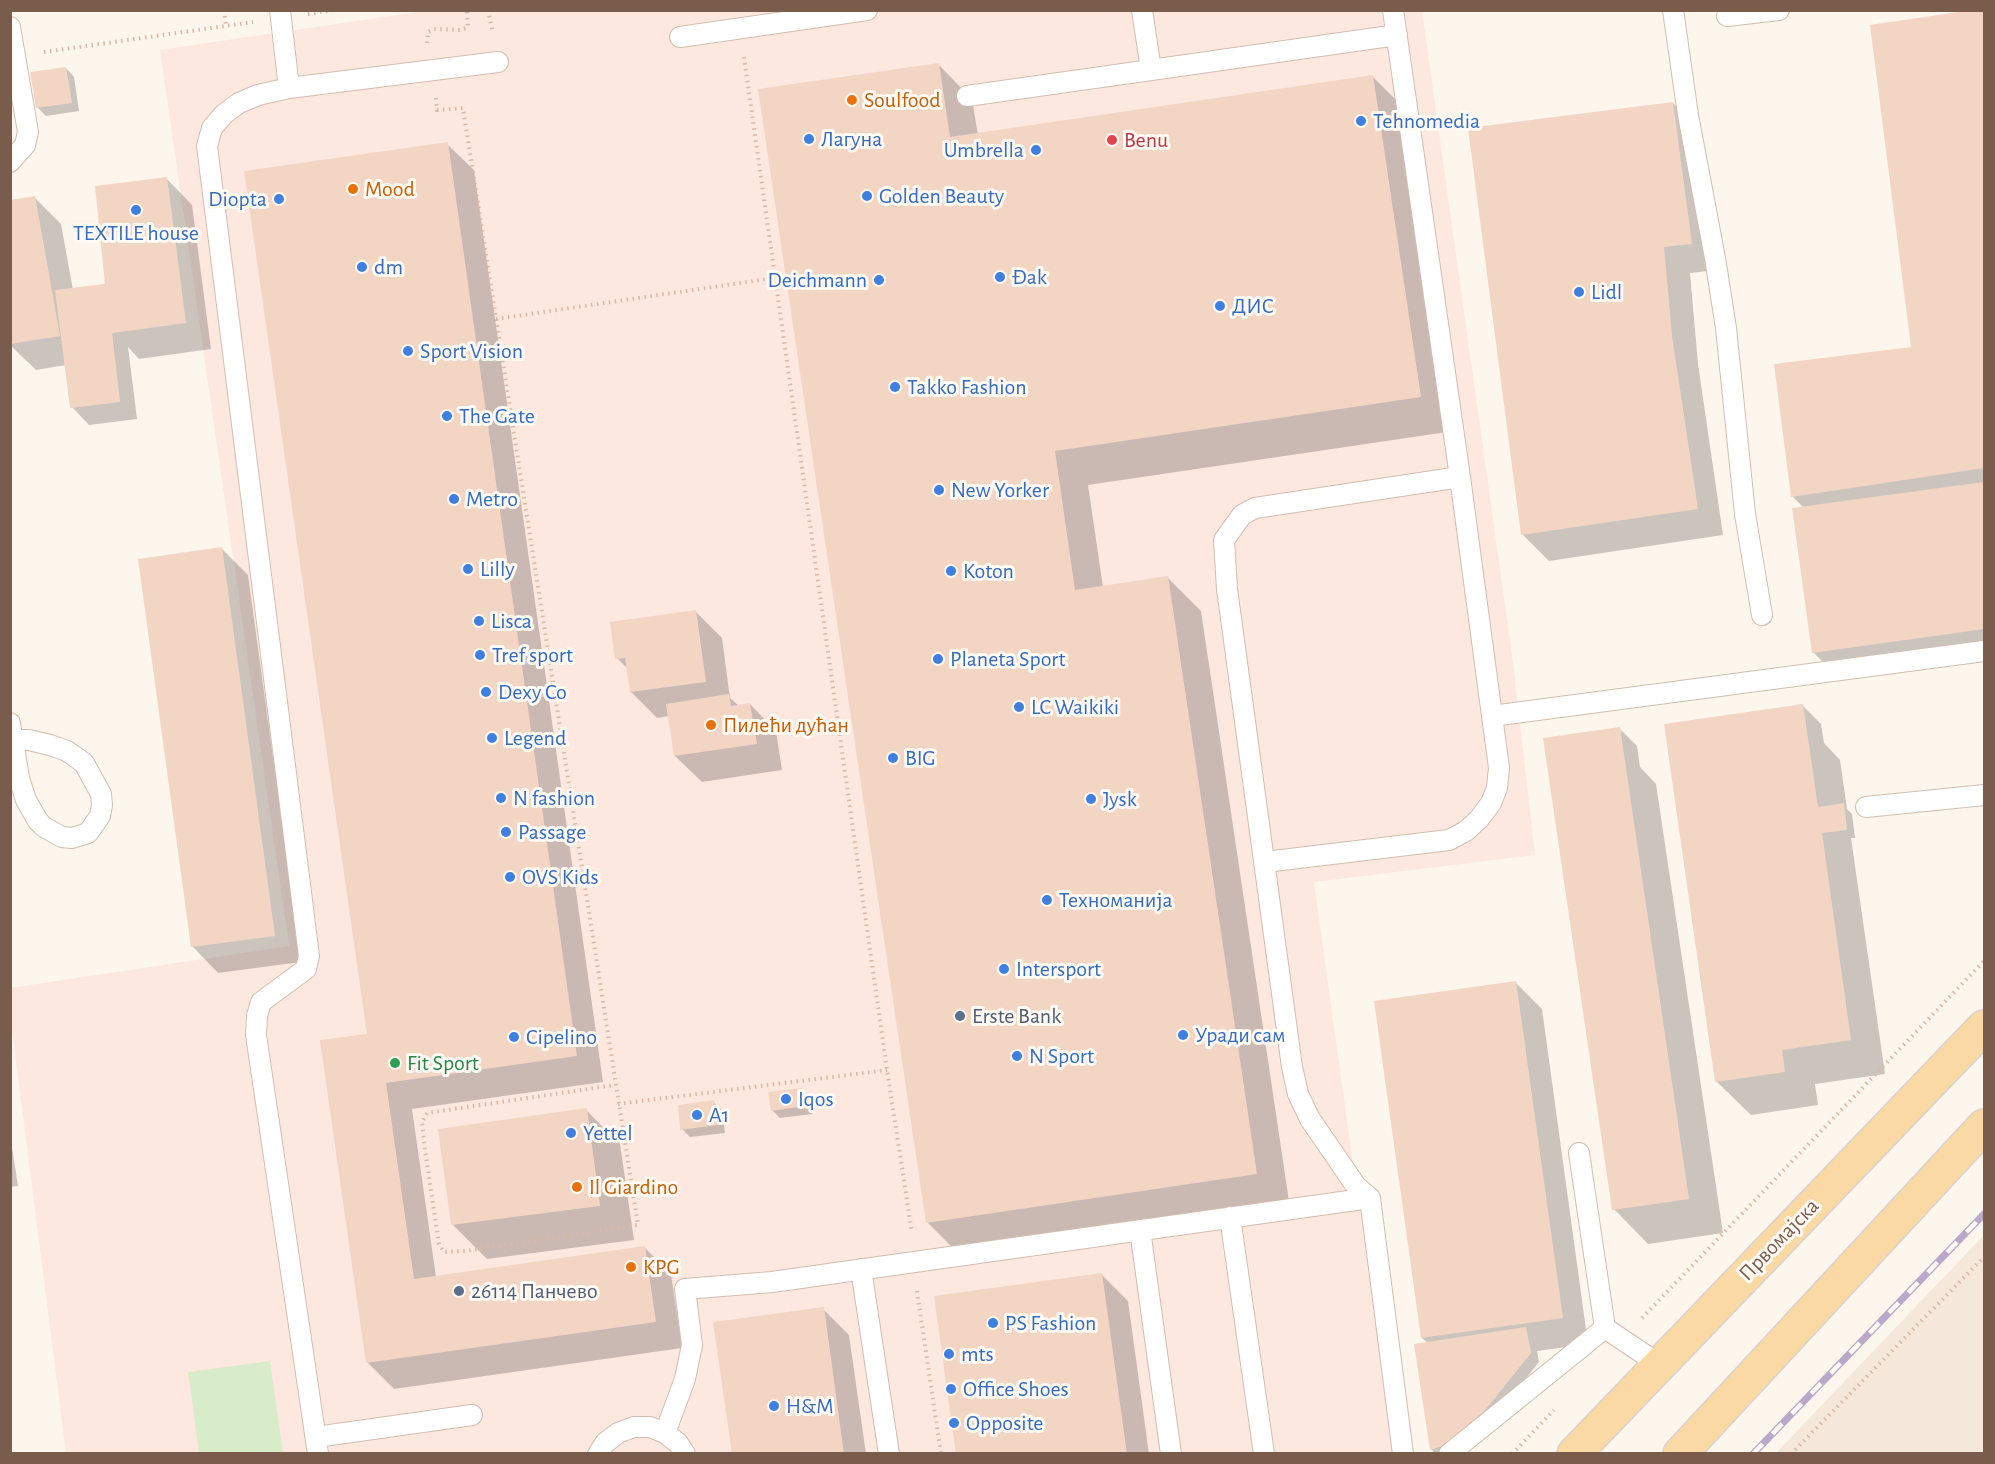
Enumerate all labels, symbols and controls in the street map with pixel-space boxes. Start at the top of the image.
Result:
place label: Soulfood [864,87,941,113]
marker: Soulfood [845,93,859,107]
place label: Tehnomedia [1373,108,1480,134]
marker: Tehnomedia [1354,114,1368,128]
place label: Лагуна [821,126,882,152]
place label: Benu [1124,127,1168,153]
marker: Лагуна [802,132,816,146]
marker: Benu [1105,133,1119,147]
place label: Umbrella [944,137,1024,163]
marker: Umbrella [1029,143,1043,157]
place label: Mood [365,176,415,202]
marker: Mood [346,182,360,196]
place label: Golden Beauty [879,183,1004,209]
place label: Diopta [208,186,267,212]
marker: Golden Beauty [860,189,874,203]
marker: Diopta [272,192,286,206]
marker: TEXTILE house [129,203,143,217]
place label: TEXTILE house [73,220,199,246]
place label: dm [374,254,403,280]
marker: dm [355,260,369,274]
place label: Đak [1012,264,1047,290]
place label: Deichmann [768,267,867,293]
marker: Đak [993,270,1007,284]
marker: Deichmann [872,273,886,287]
place label: Lidl [1591,279,1622,305]
marker: Lidl [1572,285,1586,299]
place label: ДИС [1232,293,1274,319]
marker: ДИС [1213,299,1227,313]
place label: Sport Vision [420,338,523,364]
marker: Sport Vision [401,344,415,358]
place label: Takko Fashion [907,374,1027,400]
marker: Takko Fashion [888,380,902,394]
place label: The Gate [459,403,535,429]
marker: The Gate [440,409,454,423]
place label: New Yorker [951,477,1049,503]
marker: New Yorker [932,483,946,497]
place label: Metro [466,486,518,512]
marker: Metro [447,492,461,506]
place label: Lilly [480,556,515,582]
place label: Koton [963,558,1014,584]
marker: Lilly [461,562,475,576]
marker: Koton [944,564,958,578]
place label: Lisca [491,608,532,634]
marker: Lisca [472,614,486,628]
place label: Tref sport [492,642,573,668]
place label: Planeta Sport [950,646,1065,672]
marker: Tref sport [473,648,487,662]
marker: Planeta Sport [931,652,945,666]
place label: Dexy Co [498,679,567,705]
marker: Dexy Co [479,685,493,699]
place label: LC Waikiki [1031,694,1119,720]
marker: LC Waikiki [1012,700,1026,714]
place label: Пилећи дућан [723,712,849,738]
marker: Пилећи дућан [704,718,718,732]
place label: Legend [504,725,566,751]
marker: Legend [485,731,499,745]
place label: BIG [905,745,936,771]
marker: BIG [886,751,900,765]
place label: N fashion [513,785,595,811]
place label: Jysk [1103,786,1137,812]
marker: N fashion [494,791,508,805]
marker: Jysk [1084,792,1098,806]
place label: Passage [518,819,586,845]
marker: Passage [499,825,513,839]
place label: OVS Kids [522,864,599,890]
marker: OVS Kids [503,870,517,884]
place label: Техноманија [1059,887,1173,913]
marker: Техноманија [1040,893,1054,907]
place label: Intersport [1016,956,1101,982]
marker: Intersport [997,962,1011,976]
place label: Erste Bank [972,1003,1061,1029]
marker: Erste Bank [953,1009,967,1023]
place label: Уради сам [1195,1022,1286,1048]
place label: Cipelino [526,1024,597,1050]
marker: Уради сам [1176,1028,1190,1042]
marker: Cipelino [507,1030,521,1044]
place label: N Sport [1029,1043,1094,1069]
marker: N Sport [1010,1049,1024,1063]
place label: Fit Sport [407,1050,479,1076]
marker: Fit Sport [388,1056,402,1070]
place label: Iqos [798,1086,834,1112]
marker: Iqos [779,1092,793,1106]
place label: A1 [709,1102,729,1128]
marker: A1 [690,1108,704,1122]
place label: Yettel [583,1120,633,1146]
marker: Yettel [564,1126,578,1140]
place label: Il Giardino [589,1174,678,1200]
marker: Il Giardino [570,1180,584,1194]
street label: Првомајска [1733,1193,1825,1287]
place label: KPG [643,1254,680,1280]
marker: KPG [624,1260,638,1274]
place label: 26114 Панчево [471,1278,598,1304]
marker: 26114 Панчево [452,1284,466,1298]
place label: PS Fashion [1005,1310,1096,1336]
marker: PS Fashion [986,1316,1000,1330]
place label: mts [961,1341,994,1367]
marker: mts [942,1347,956,1361]
place label: Office Shoes [963,1376,1069,1402]
marker: Office Shoes [944,1382,958,1396]
place label: H&M [786,1393,834,1419]
marker: H&M [767,1399,781,1413]
place label: Opposite [966,1410,1043,1436]
marker: Opposite [947,1416,961,1430]

